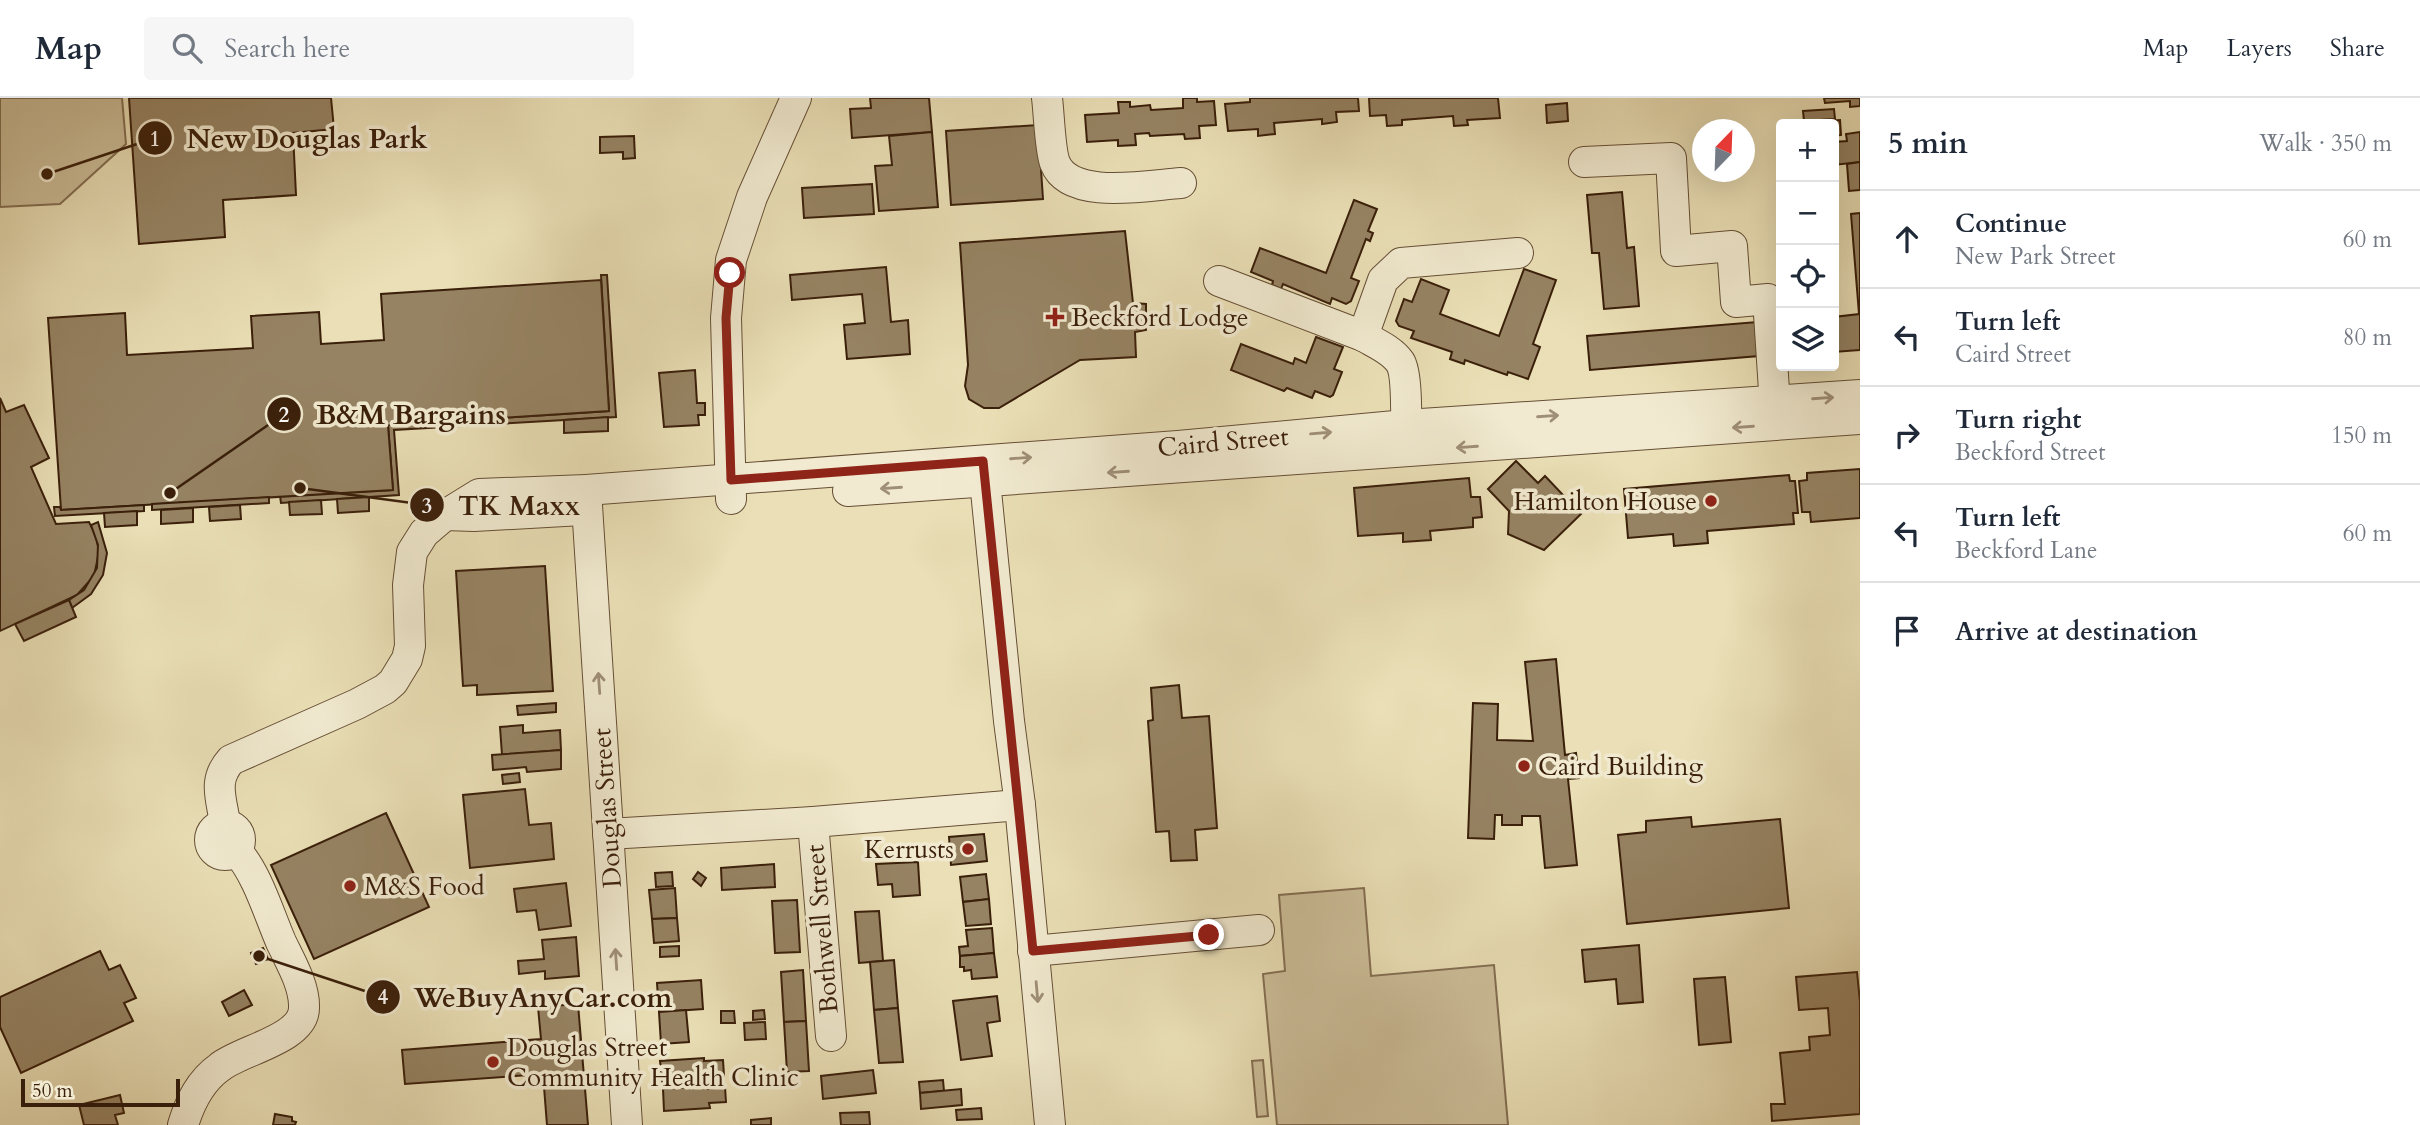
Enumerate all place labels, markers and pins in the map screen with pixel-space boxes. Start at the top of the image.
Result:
callout: New Douglas Park [137,114,441,163]
place label: Beckford Lodge [1071,300,1249,335]
marker: Beckford Lodge [1045,307,1065,327]
callout: B&M Bargains [267,390,519,439]
callout: TK Maxx [409,481,594,530]
place label: Hamilton House [1514,484,1697,519]
marker: Hamilton House [1703,493,1719,509]
place label: Caird Building [1538,749,1704,784]
marker: Caird Building [1516,758,1532,774]
place label: Kerrusts [864,832,954,867]
marker: Kerrusts [960,841,976,857]
place label: M&S Food [364,869,485,904]
marker: M&S Food [342,878,358,894]
callout: WeBuyAnyCar.com [365,972,687,1021]
place label: Douglas Street Community Health Clinic [507,1030,799,1095]
marker: Douglas Street Community Health Clinic [485,1054,501,1070]

